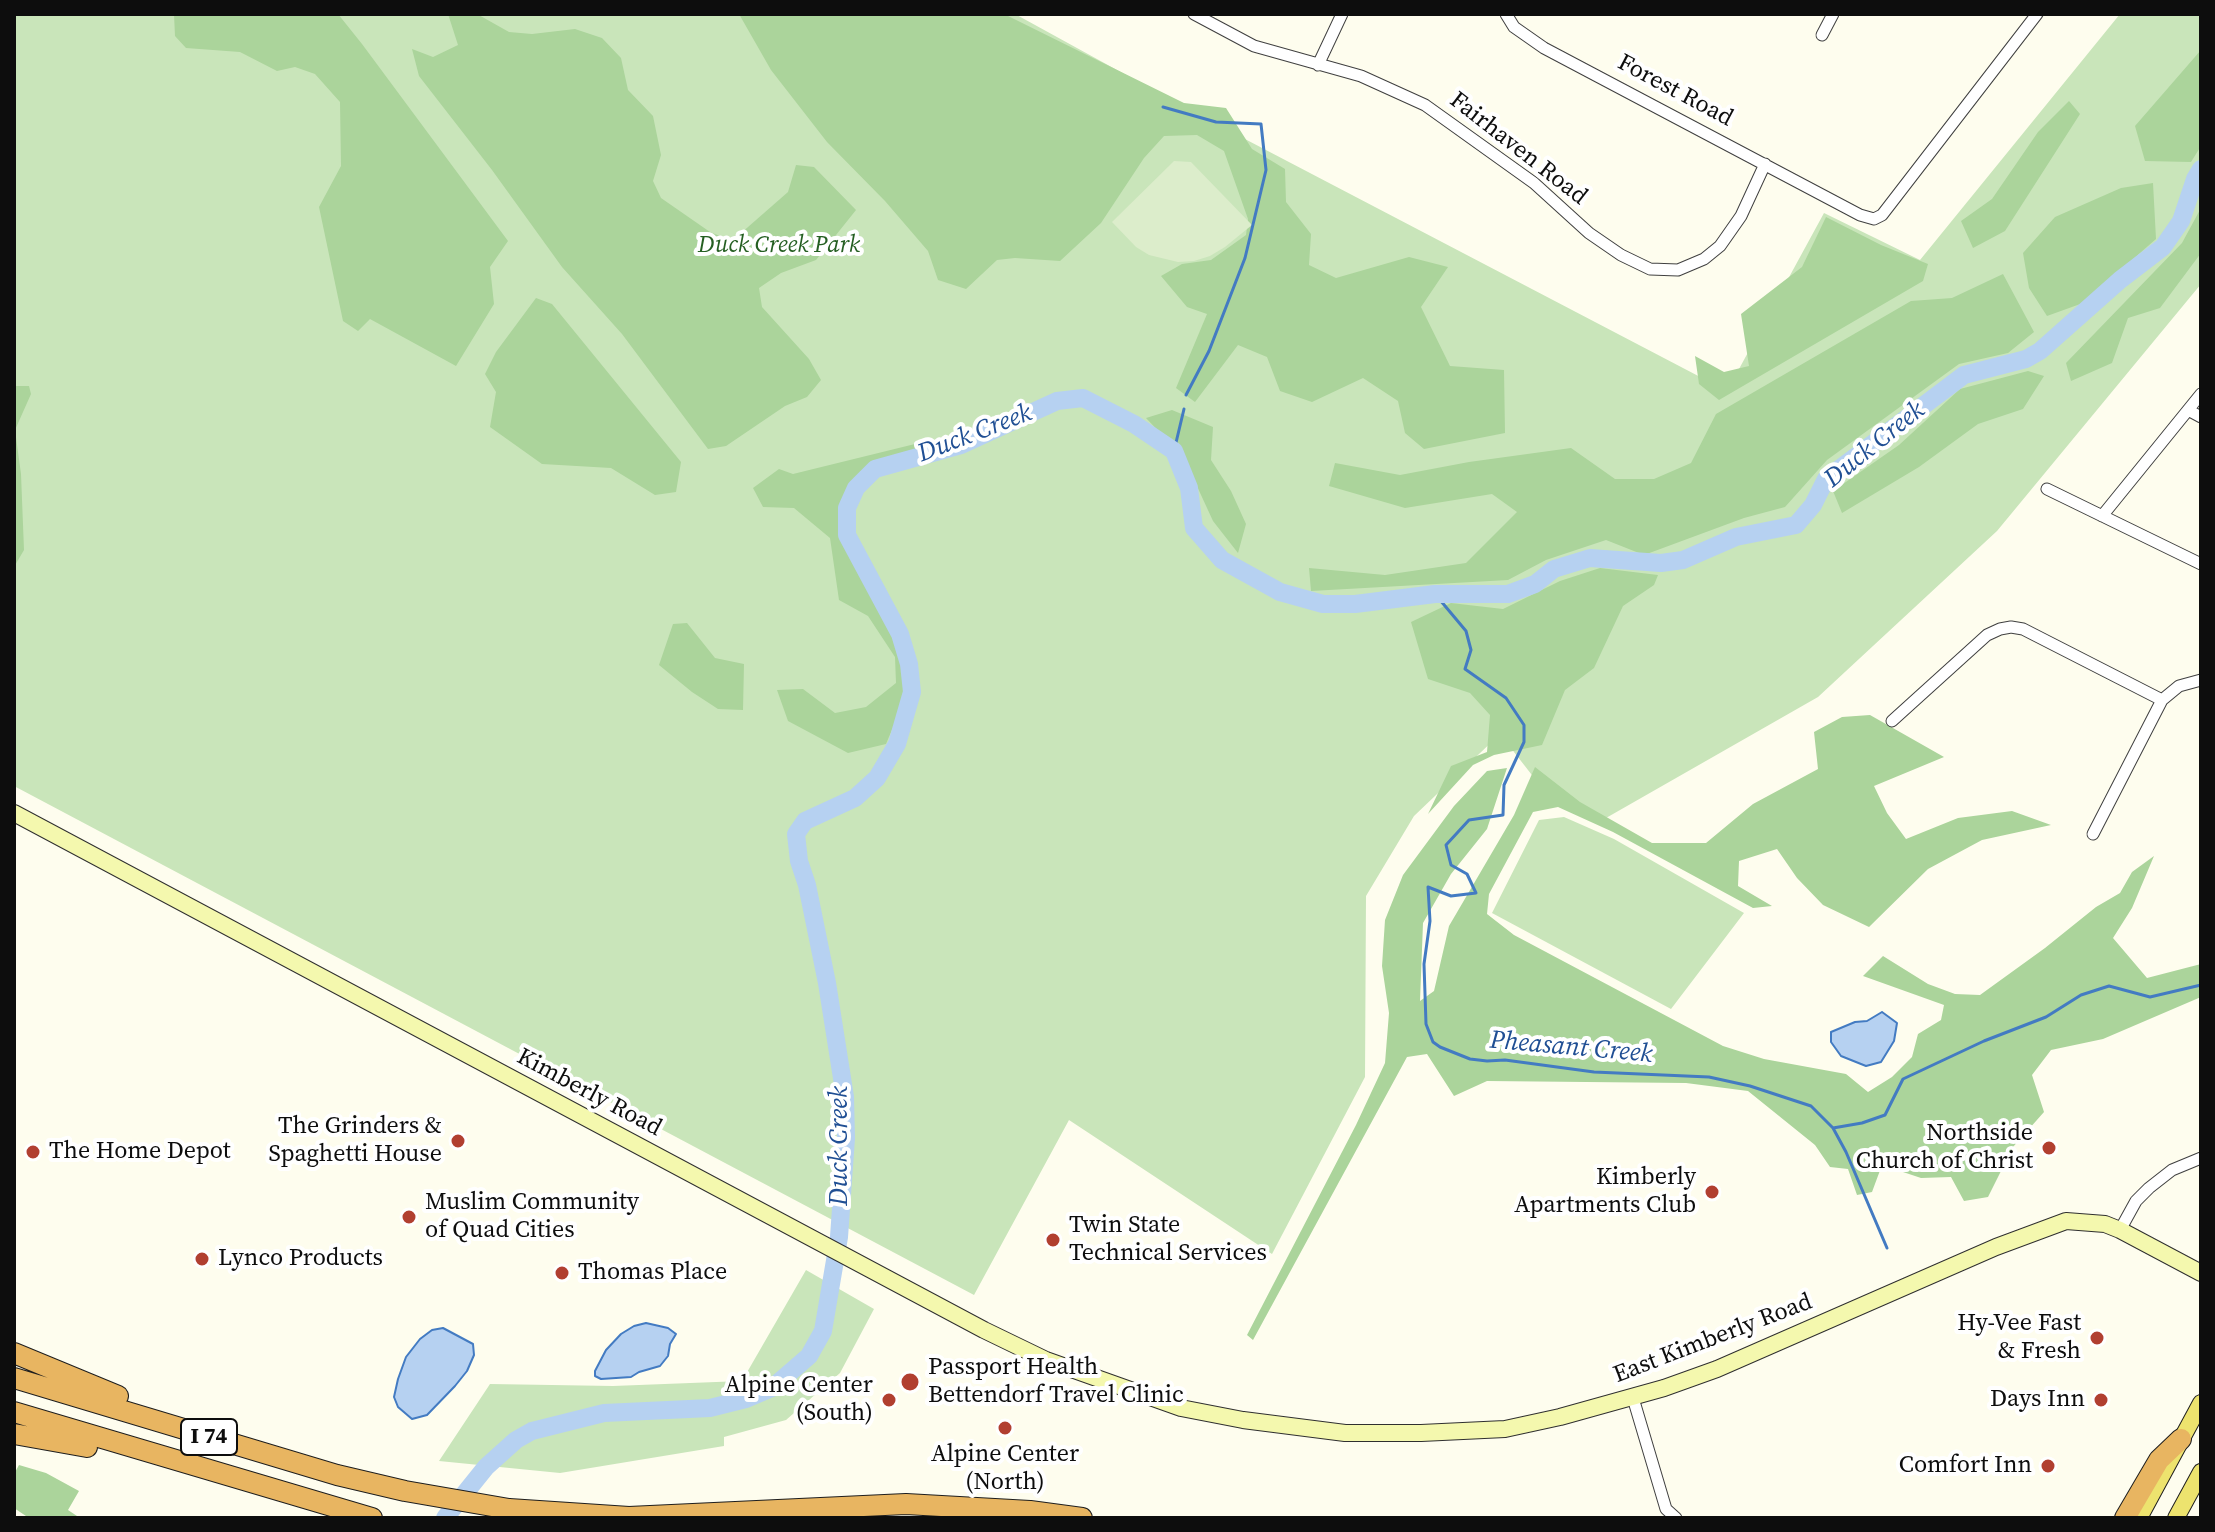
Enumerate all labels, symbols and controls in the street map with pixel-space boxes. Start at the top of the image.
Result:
street label: Forest Road [1612,49,1738,133]
street label: Fairhaven Road [1443,86,1593,212]
park label: Duck Creek Park [698,232,860,260]
water label: Duck Creek [1819,395,1931,495]
water label: Duck Creek [913,398,1037,470]
water label: Pheasant Creek [1488,1025,1654,1071]
street label: Kimberly Road [512,1043,666,1143]
water label: Duck Creek [824,1086,856,1206]
place label: The Grinders & Spaghetti House [269,1113,442,1169]
place label: Northside Church of Christ [1856,1120,2033,1176]
marker: The Grinders & Spaghetti House [449,1132,467,1150]
place label: The Home Depot [49,1138,231,1166]
marker: Northside Church of Christ [2040,1139,2058,1157]
marker: The Home Depot [24,1143,42,1161]
place label: Kimberly Apartments Club [1514,1164,1696,1220]
marker: Kimberly Apartments Club [1703,1183,1721,1201]
place label: Muslim Community of Quad Cities [425,1189,639,1245]
marker: Muslim Community of Quad Cities [400,1208,418,1226]
place label: Twin State Technical Services [1069,1212,1267,1268]
marker: Twin State Technical Services [1044,1231,1062,1249]
place label: Lynco Products [218,1245,383,1273]
marker: Lynco Products [193,1250,211,1268]
place label: Thomas Place [578,1259,727,1287]
marker: Thomas Place [553,1264,571,1282]
street label: East Kimberly Road [1610,1288,1816,1390]
place label: Hy-Vee Fast & Fresh [1957,1310,2081,1366]
marker: Hy-Vee Fast & Fresh [2088,1329,2106,1347]
place label: Passport Health Bettendorf Travel Clinic [928,1354,1184,1410]
marker: Passport Health Bettendorf Travel Clinic [899,1371,921,1393]
place label: Alpine Center (South) [725,1372,873,1428]
place label: Days Inn [1990,1386,2085,1414]
marker: Alpine Center (South) [880,1391,898,1409]
marker: Days Inn [2092,1391,2110,1409]
road number: I 74 [181,1419,237,1455]
marker: Alpine Center (North) [996,1419,1014,1437]
place label: Alpine Center (North) [931,1441,1079,1497]
place label: Comfort Inn [1899,1452,2032,1480]
marker: Comfort Inn [2039,1457,2057,1475]

